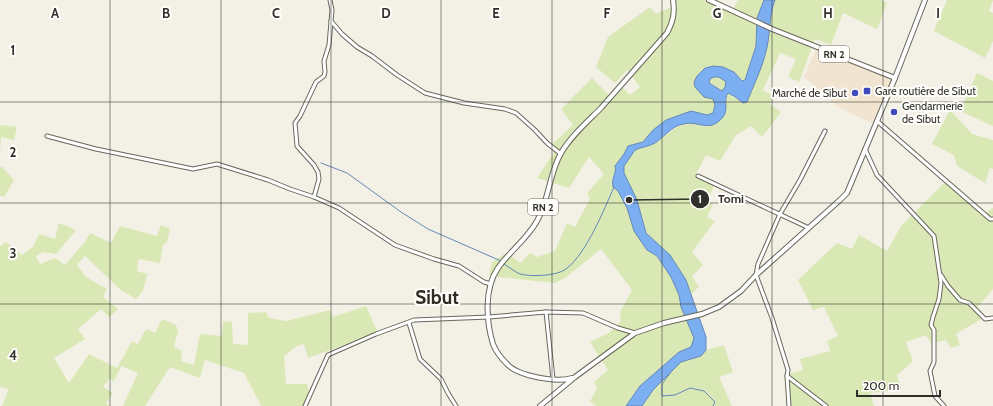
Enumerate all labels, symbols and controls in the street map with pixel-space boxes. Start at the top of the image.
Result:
text: A [51,5,60,21]
text: B [162,5,170,21]
text: C [272,5,280,21]
text: D [381,5,391,21]
text: E [492,5,500,21]
text: F [604,5,611,21]
text: G [713,5,722,21]
text: H [823,5,833,21]
text: I [936,5,940,21]
text: 1 [11,42,15,58]
road number: RN 2 [819,46,849,62]
place label: Gare routière de Sibut [875,84,976,98]
place label: Marché de Sibut [772,86,847,100]
marker: Gare routière de Sibut [862,86,872,96]
marker: Marché de Sibut [850,88,860,98]
place label: Gendarmerie de Sibut [902,99,963,126]
marker: Gendarmerie de Sibut [889,107,899,117]
text: 2 [10,144,17,160]
callout: Tomi [690,187,752,211]
text: 1 [698,191,702,206]
text: Tomi [718,191,744,206]
road number: RN 2 [528,199,558,215]
text: 3 [9,245,17,261]
district label: Sibut [415,286,459,309]
text: 4 [9,347,17,363]
scale bar [857,372,940,398]
text: 200 m [863,378,899,393]

